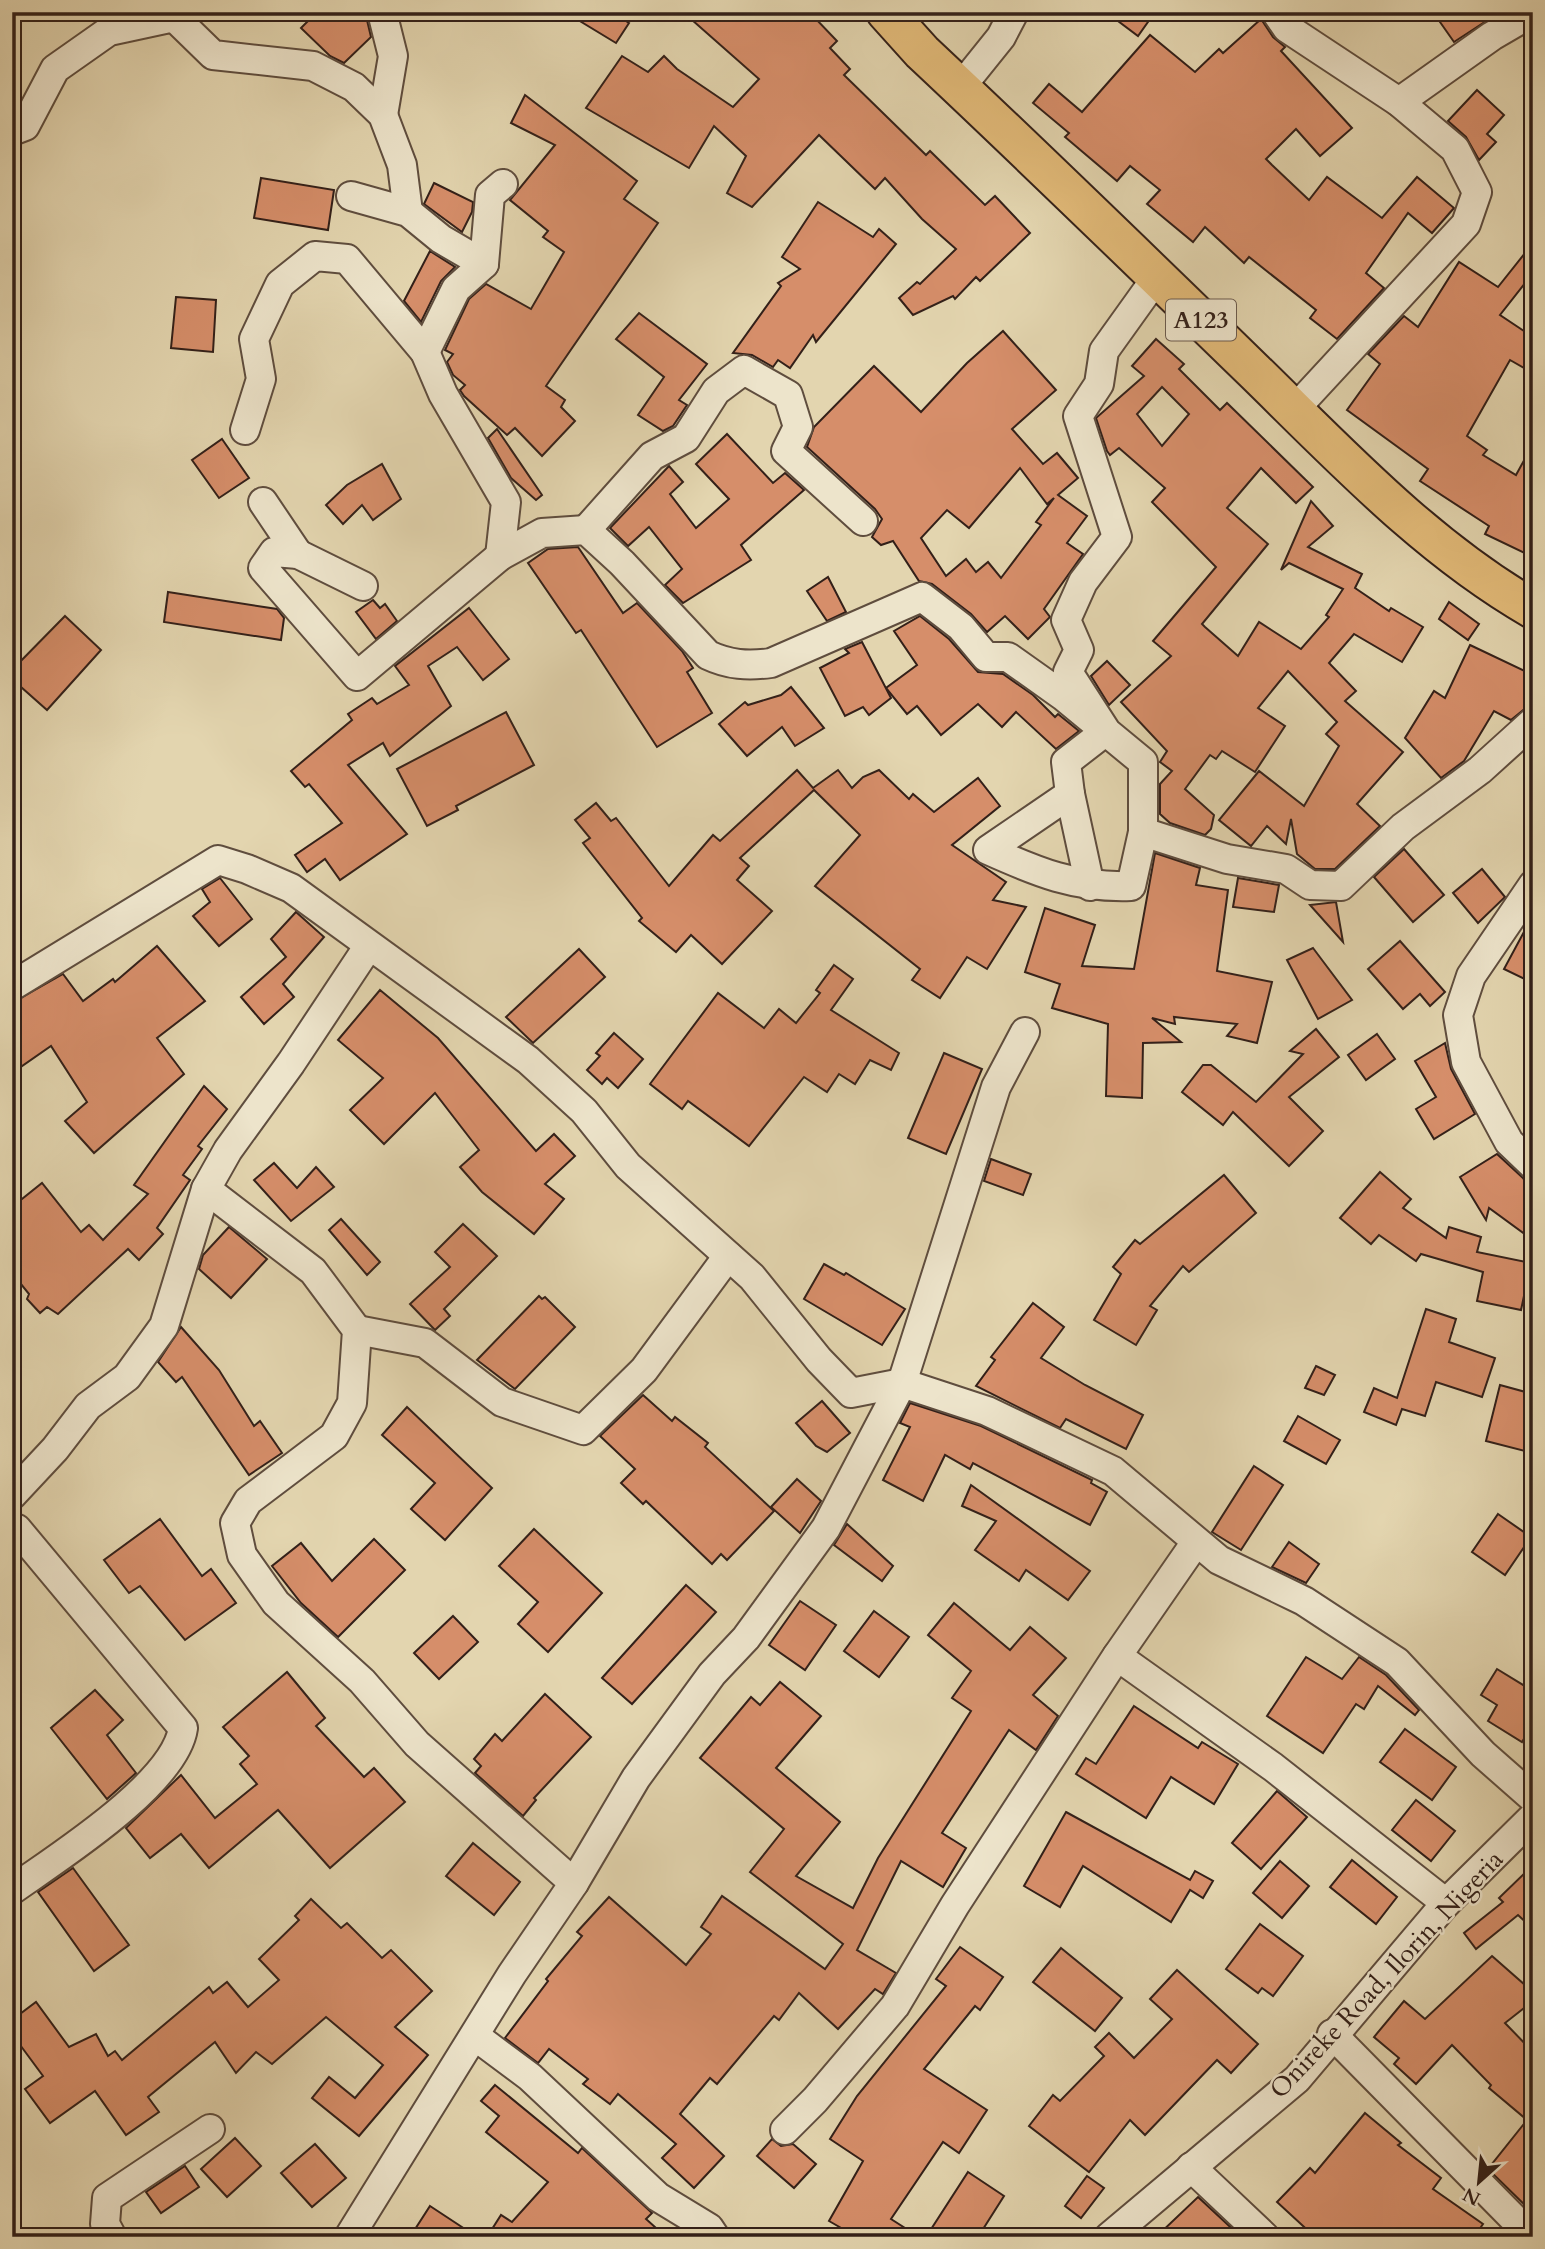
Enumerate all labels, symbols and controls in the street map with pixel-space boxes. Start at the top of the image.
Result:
road number: A123 [1166,300,1236,340]
street label: Onireke Road, Ilorin, Nigeria [1262,1843,1511,2106]
north arrow [1444,2148,1514,2218]
text: N [1458,2181,1485,2212]

